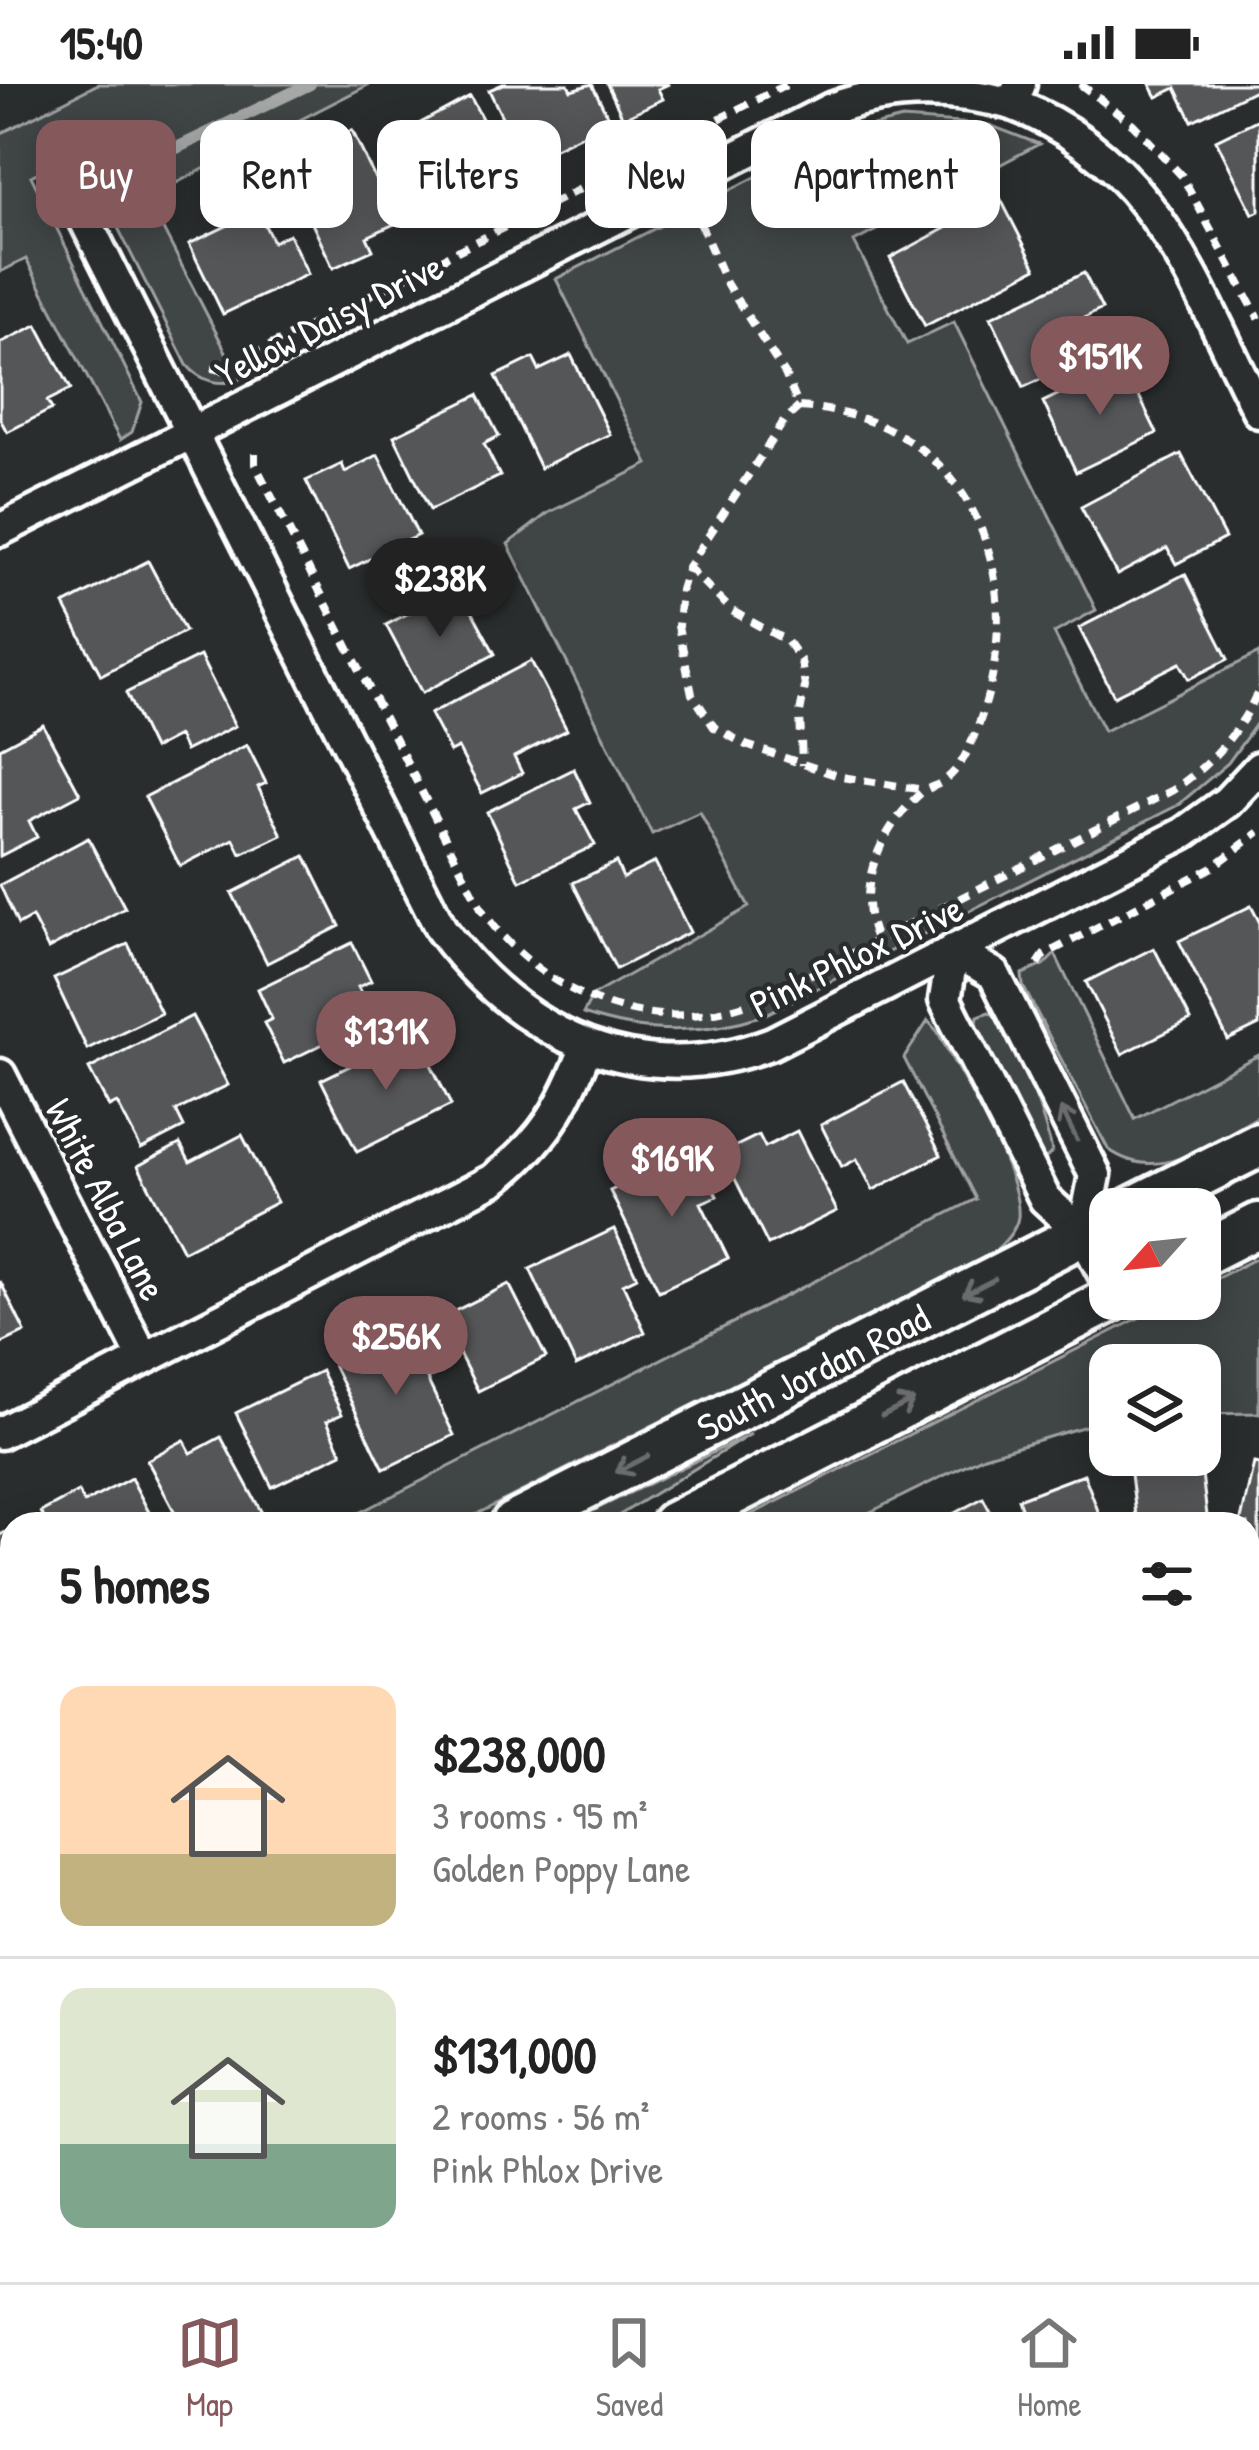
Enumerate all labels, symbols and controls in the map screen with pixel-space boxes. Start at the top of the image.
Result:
text: 15:40 [60,12,143,73]
chip: Buy [36,120,176,228]
chip: Rent [200,120,353,228]
chip: Filters [377,120,561,228]
chip: New [585,120,727,228]
chip: Apartment [751,120,1000,228]
street label: Yellow Daisy Drive [206,239,452,399]
pin: $151K [1016,316,1184,418]
text: $151K [1058,328,1142,381]
pin: $238K [356,538,524,640]
text: $238K [394,550,486,603]
street label: Pink Phlox Drive [740,880,972,1030]
pin: $131K [302,991,470,1093]
text: $131K [343,1003,429,1056]
street label: White Alba Lane [34,1089,180,1309]
one-way arrow [1057,1107,1080,1142]
pin: $169K [588,1118,756,1220]
text: $169K [630,1130,714,1183]
north arrow [1089,1188,1221,1320]
map controls [1089,1188,1221,1476]
one-way arrow [963,1276,998,1299]
street label: South Jordan Road [687,1290,938,1453]
pin: $256K [312,1296,480,1398]
text: $256K [351,1308,441,1361]
button: layers [1089,1344,1221,1476]
one-way arrow [880,1396,916,1419]
one-way arrow [615,1454,650,1477]
text: 5 homes [60,1550,210,1619]
icon: filters [1134,1551,1200,1617]
text: $238,000 [432,1719,606,1788]
icon: home [156,1734,300,1878]
text: 3 rooms · 95 m² [432,1788,647,1841]
text: Golden Poppy Lane [432,1841,690,1894]
text: $131,000 [432,2020,597,2089]
icon: home [156,2036,300,2180]
text: 2 rooms · 56 m² [432,2089,649,2142]
text: Pink Phlox Drive [432,2142,663,2195]
tab: Map [177,2310,243,2426]
tab: Saved [596,2310,663,2426]
tab: Home [1016,2310,1082,2426]

